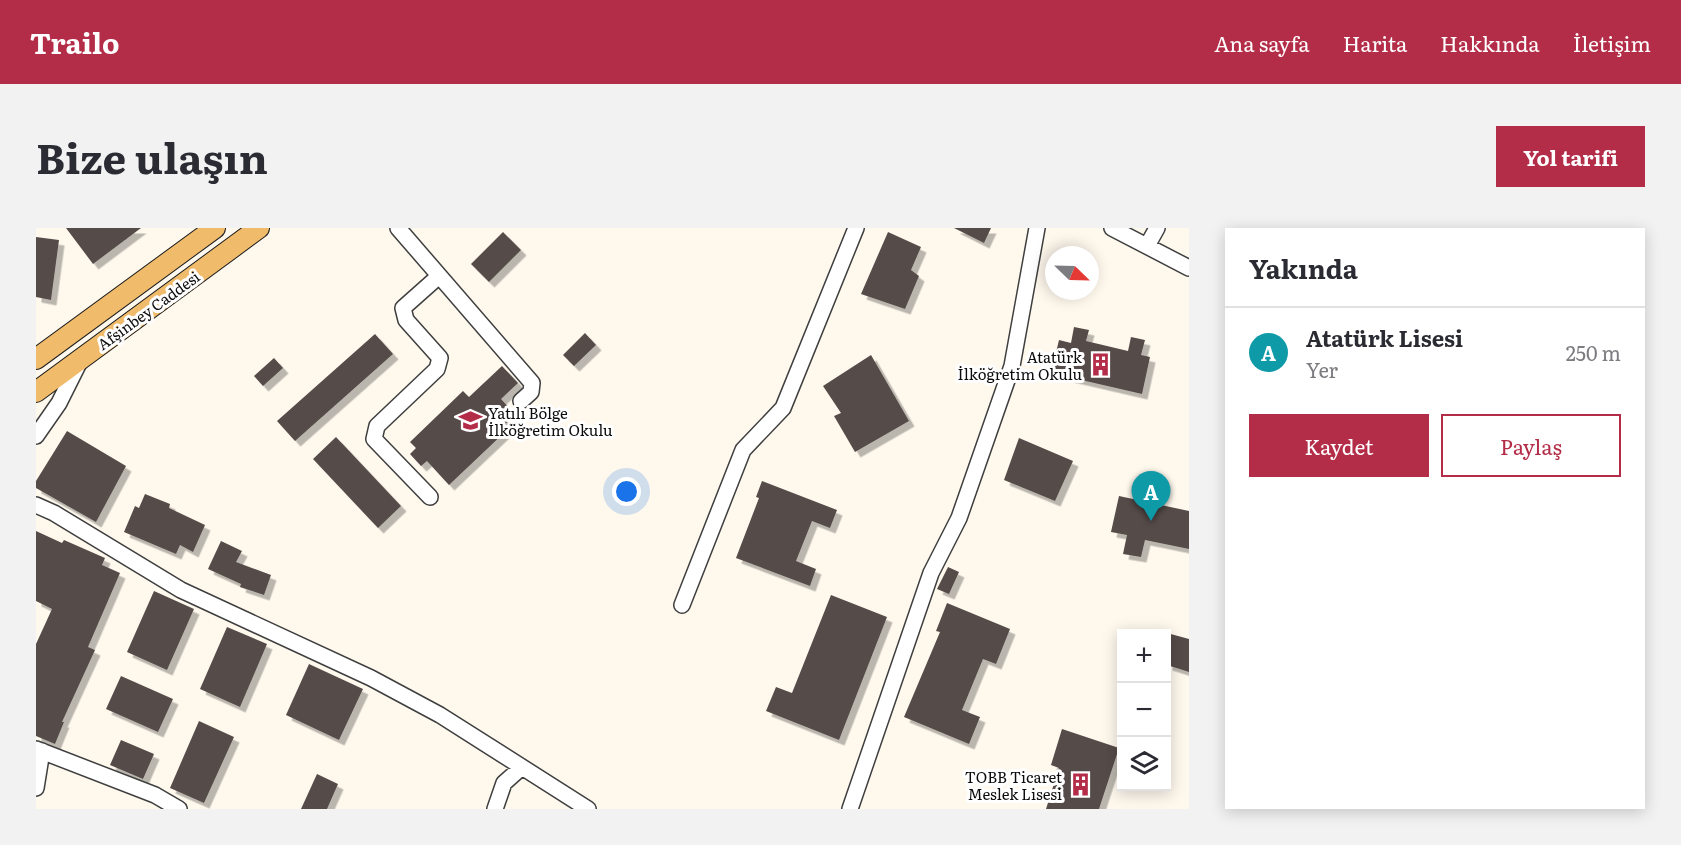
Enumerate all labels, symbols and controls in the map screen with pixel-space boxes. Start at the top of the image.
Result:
text: Trailo [30,21,119,63]
text: Ana sayfa [1214,27,1310,58]
text: Harita [1343,27,1407,58]
text: Hakkında [1440,27,1540,58]
text: İletişim [1573,27,1651,58]
text: Bize ulaşın [36,125,268,187]
button: Yol tarifi [1496,126,1645,187]
north arrow [1045,246,1099,300]
text: Yakında [1249,248,1358,287]
street label: Afşinbey Caddesi [92,265,204,355]
text: Atatürk Lisesi [1306,321,1463,354]
text: A [1261,337,1276,367]
text: 250 m [1566,337,1621,367]
place label: Atatürk İlköğretim Okulu [958,345,1083,385]
building icon: Atatürk İlköğretim Okulu [1087,352,1113,378]
text: Yer [1306,354,1338,384]
place label: Yatılı Bölge İlköğretim Okulu [488,401,613,441]
school or university icon: Yatılı Bölge İlköğretim Okulu [457,408,483,434]
button: Kaydet [1249,414,1429,477]
button: Paylaş [1441,414,1621,477]
pin: A [1132,472,1170,521]
your location [612,477,641,506]
map controls [1117,629,1171,791]
button: + [1117,629,1171,683]
button: − [1117,683,1171,737]
button: layers [1117,737,1171,791]
place label: TOBB Ticaret Meslek Lisesi [965,765,1062,805]
building icon: TOBB Ticaret Meslek Lisesi [1067,772,1093,798]

